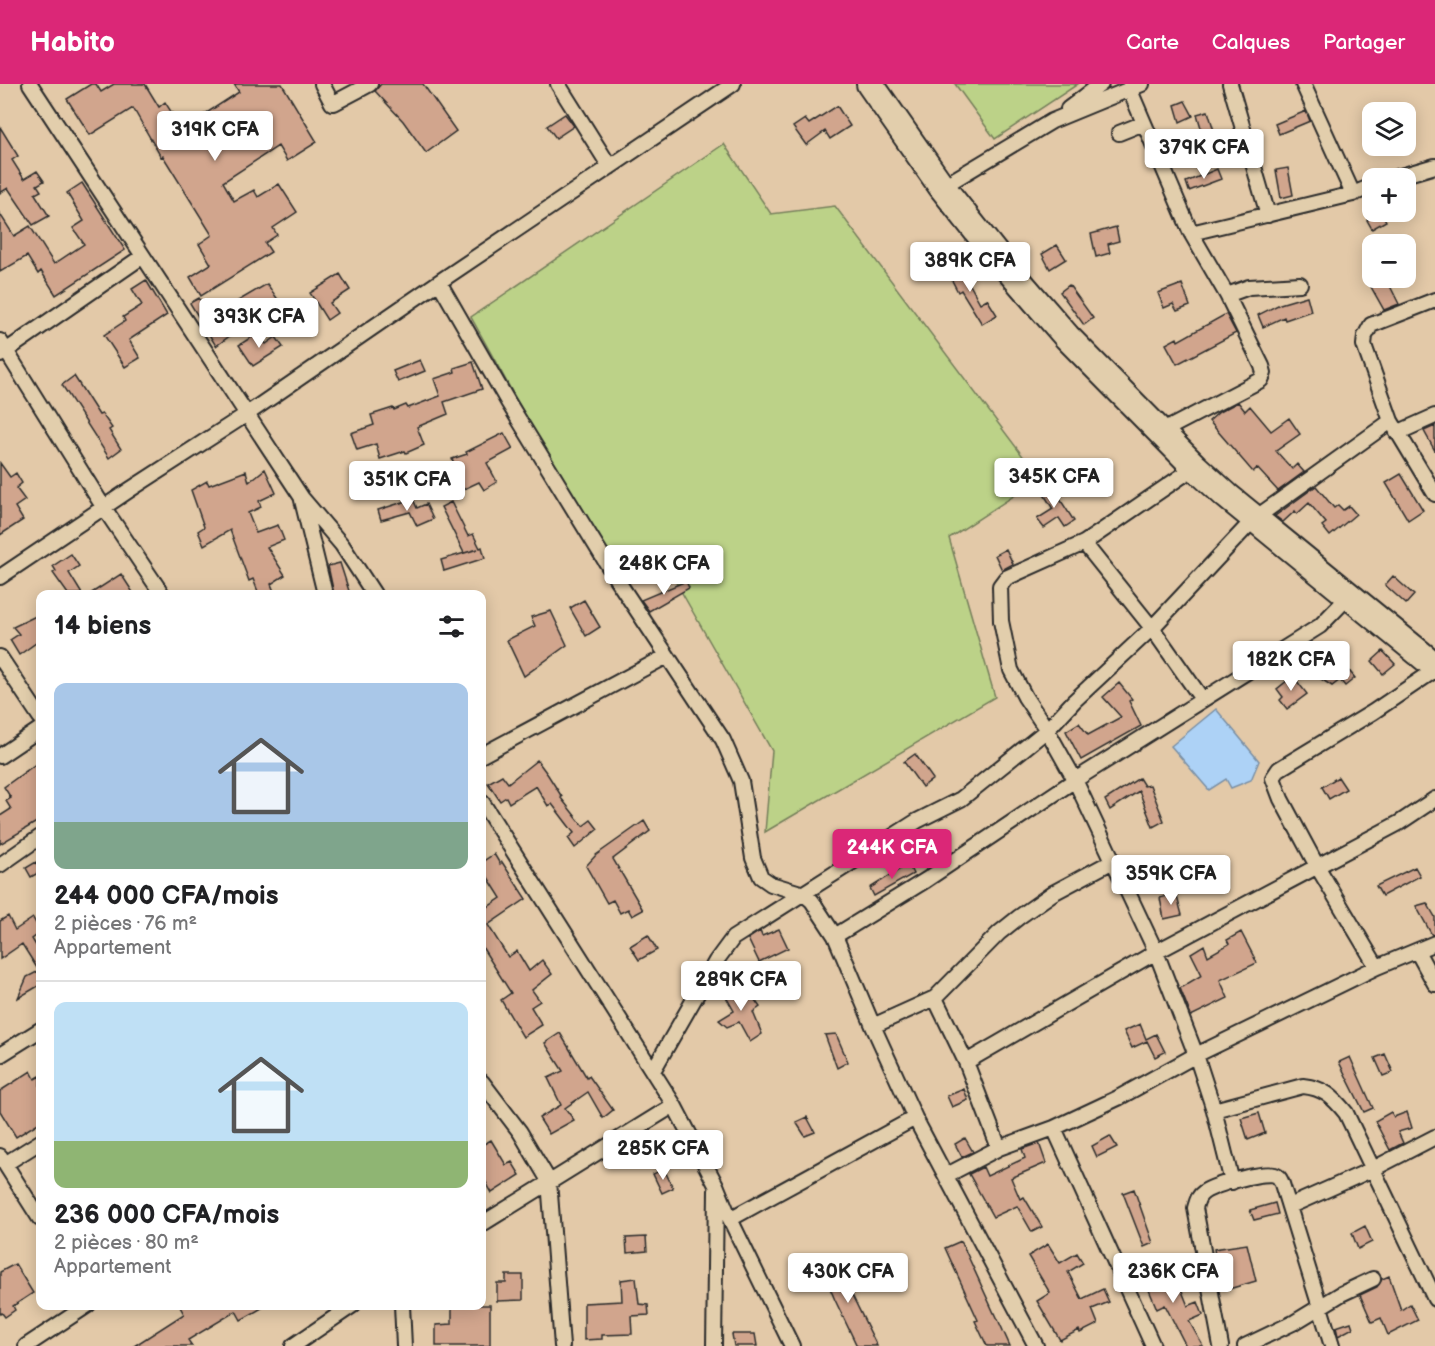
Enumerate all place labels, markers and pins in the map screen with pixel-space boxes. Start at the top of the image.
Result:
pin: 319K CFA [153,111,277,162]
pin: 379K CFA [1142,129,1266,180]
pin: 389K CFA [908,242,1032,293]
pin: 393K CFA [197,298,321,349]
pin: 345K CFA [992,458,1116,509]
pin: 351K CFA [345,461,469,512]
pin: 248K CFA [602,545,726,596]
pin: 182K CFA [1229,641,1353,692]
pin: 244K CFA [830,829,954,880]
pin: 359K CFA [1109,855,1233,906]
pin: 289K CFA [679,961,803,1012]
pin: 285K CFA [601,1130,725,1181]
pin: 430K CFA [786,1253,910,1304]
pin: 236K CFA [1111,1253,1235,1304]

